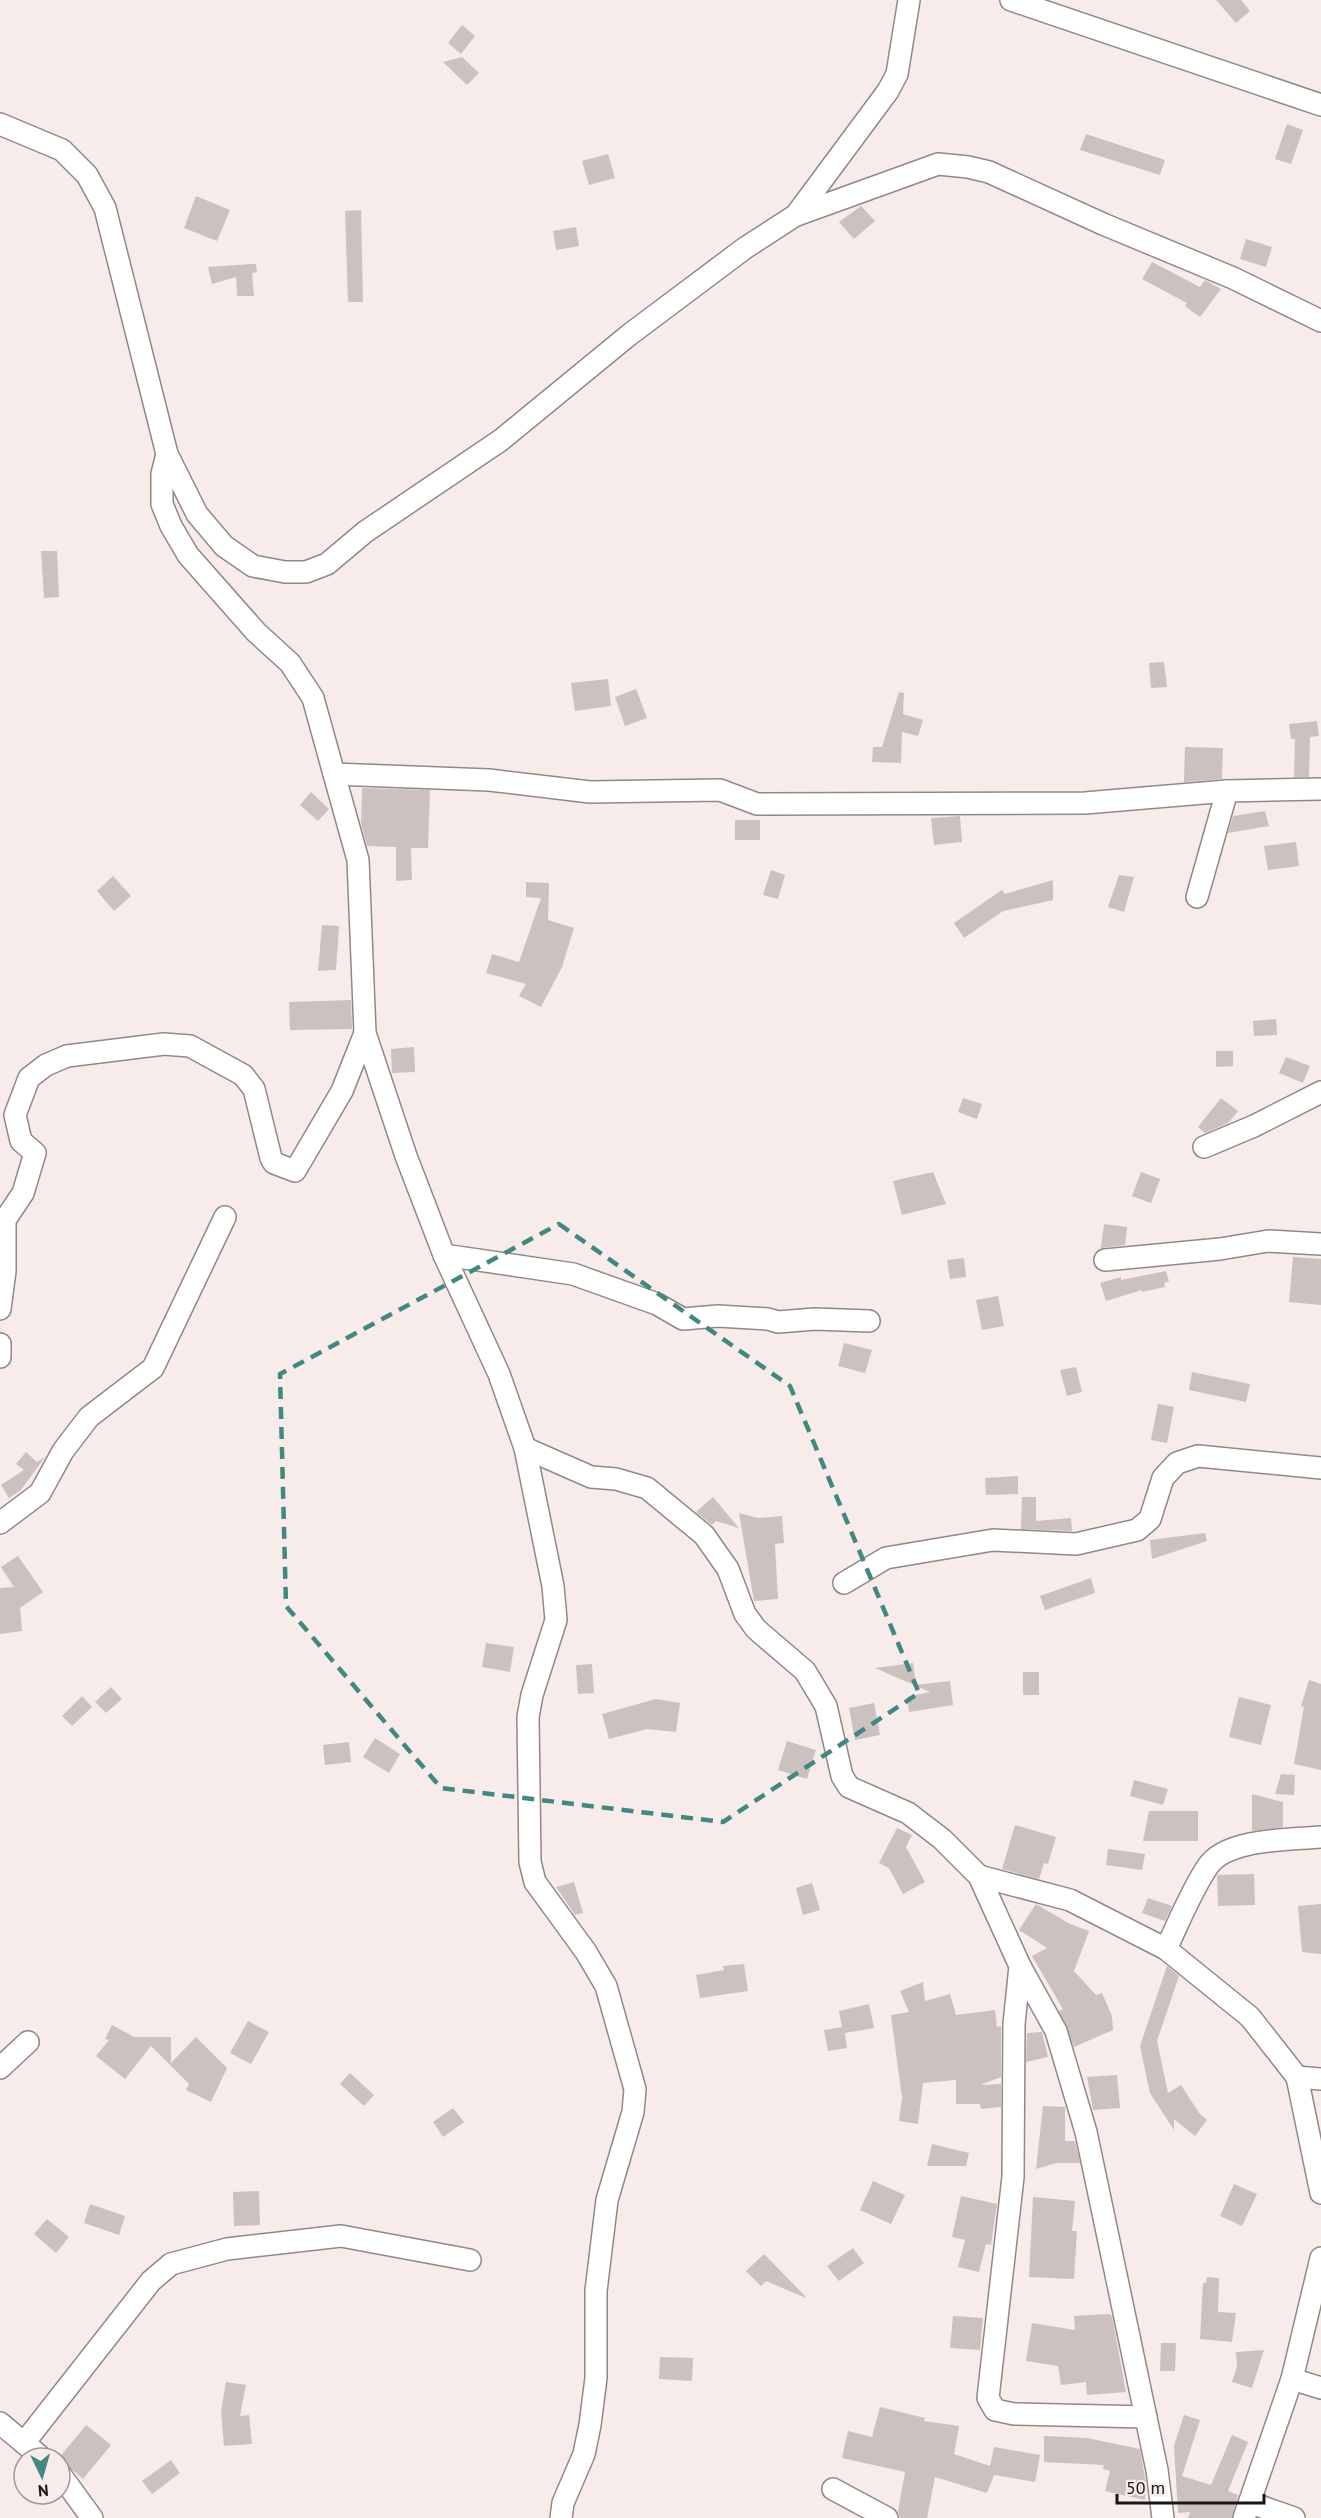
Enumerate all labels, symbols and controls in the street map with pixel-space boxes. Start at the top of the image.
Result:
north arrow [12,2446,72,2506]
scale bar [1117,2467,1264,2505]
text: 50 m [1126,2476,1165,2499]
text: N [37,2481,49,2501]

